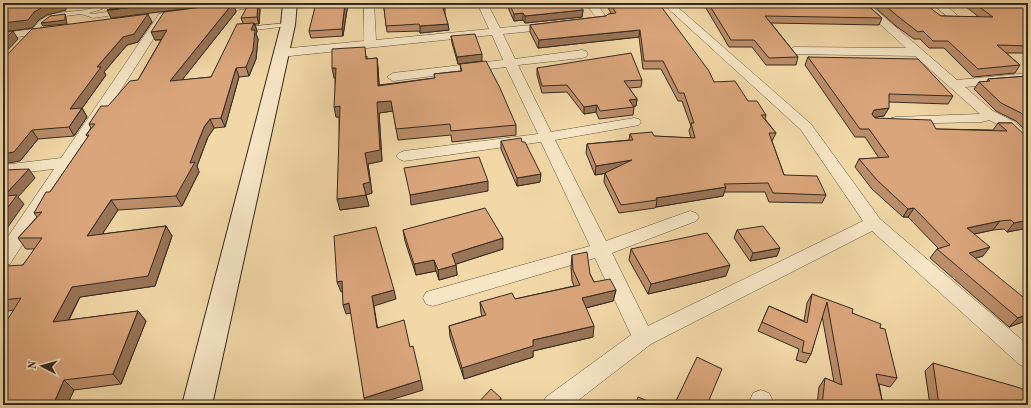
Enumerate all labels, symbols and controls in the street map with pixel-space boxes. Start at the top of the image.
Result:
north arrow [22,346,62,386]
text: N [28,360,40,370]

